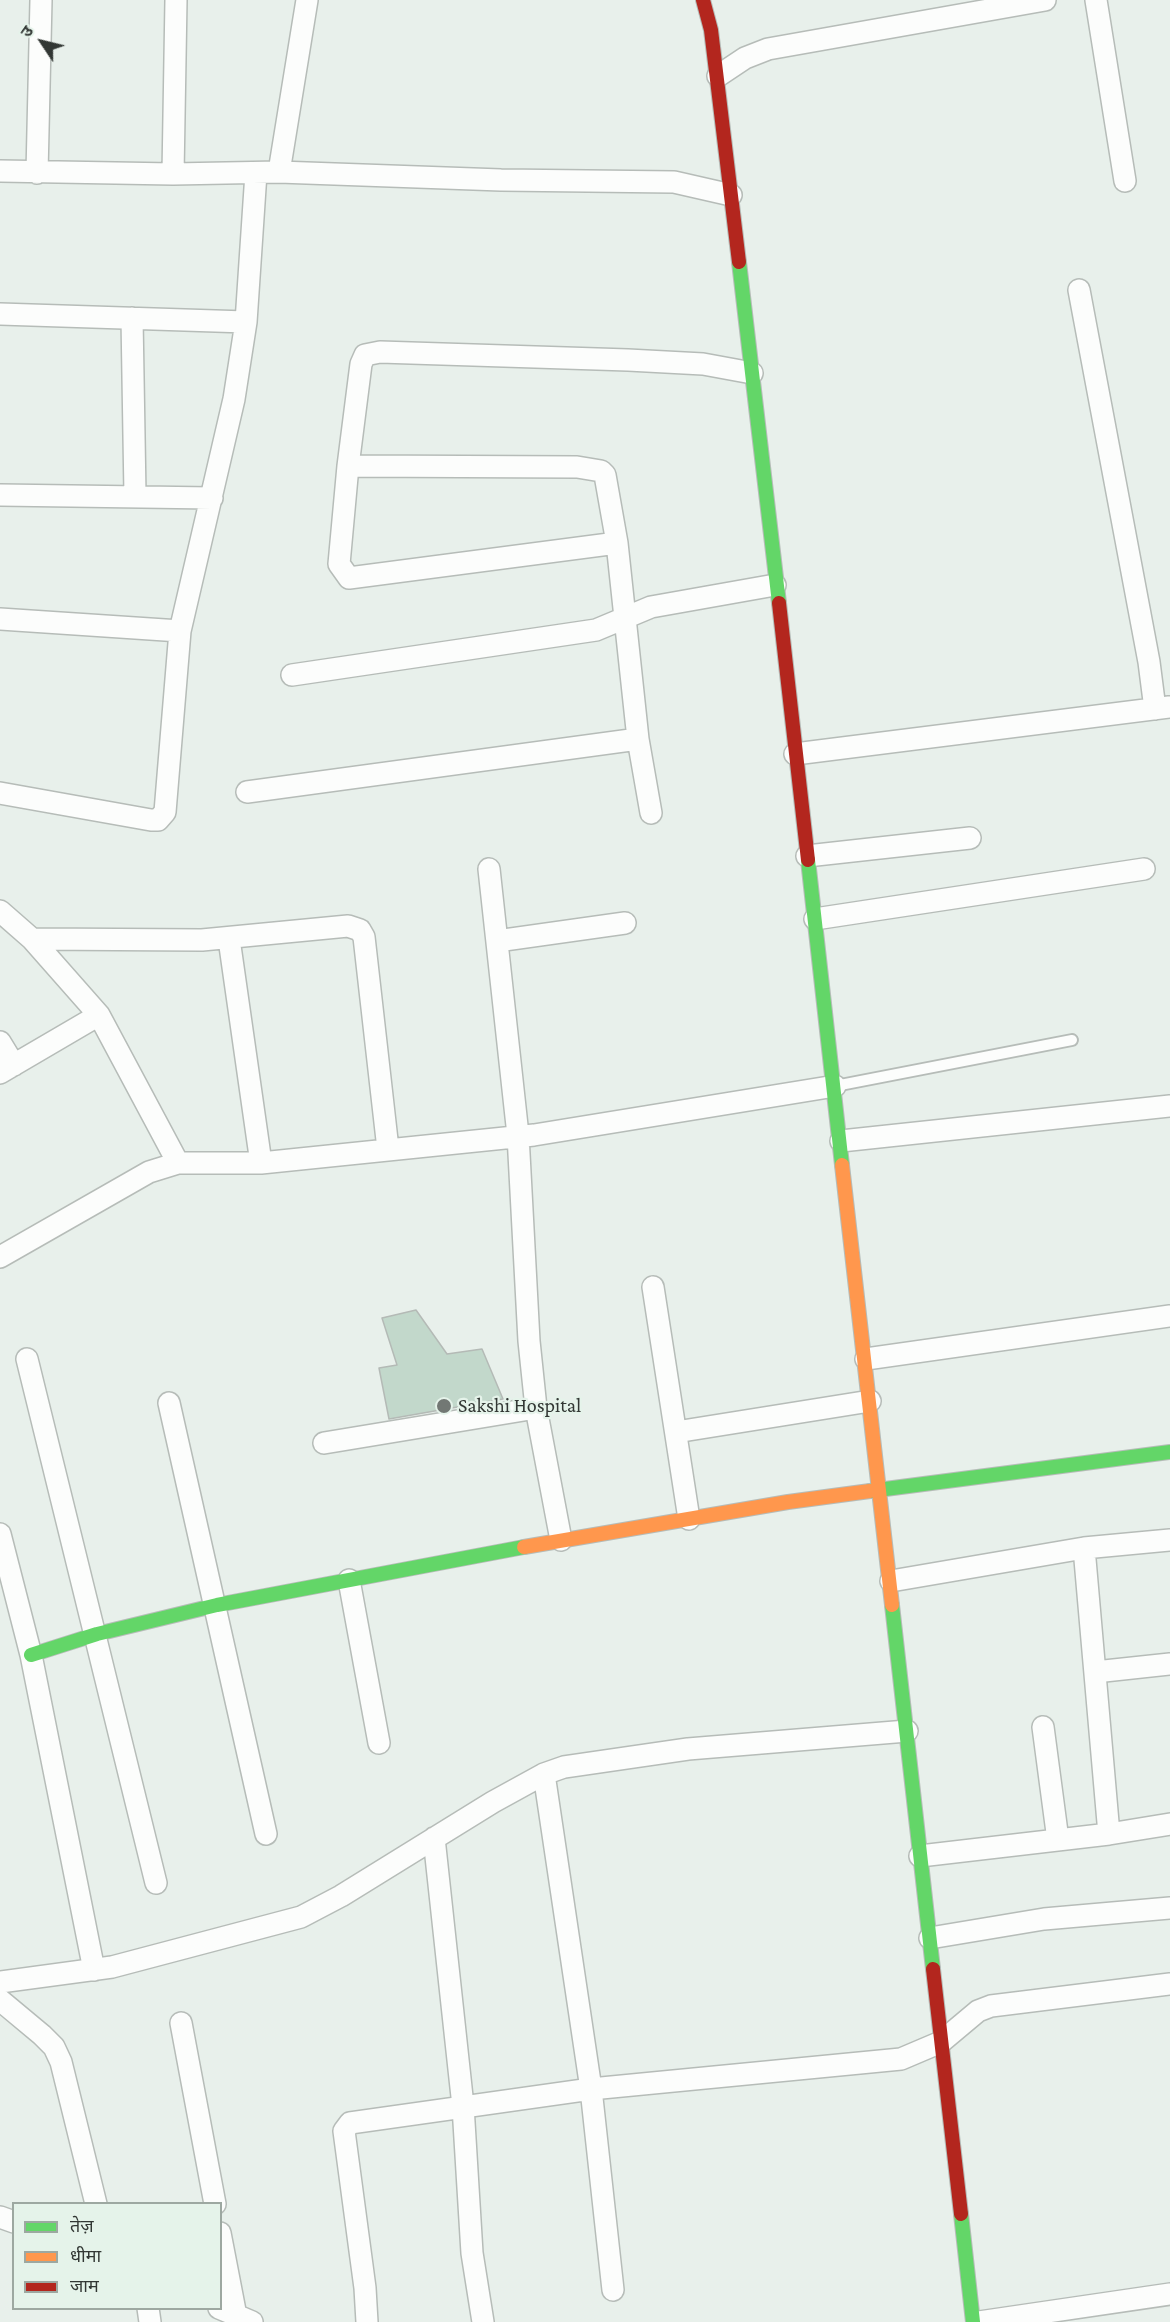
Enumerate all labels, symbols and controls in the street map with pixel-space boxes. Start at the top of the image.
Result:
north arrow [12,12,72,72]
text: उ [17,23,36,40]
place label: Sakshi Hospital [458,1394,581,1418]
marker: Sakshi Hospital [435,1397,453,1415]
legend [12,2202,222,2310]
text: तेज़ [70,2216,94,2236]
text: धीमा [70,2246,101,2266]
text: जाम [70,2276,99,2296]

